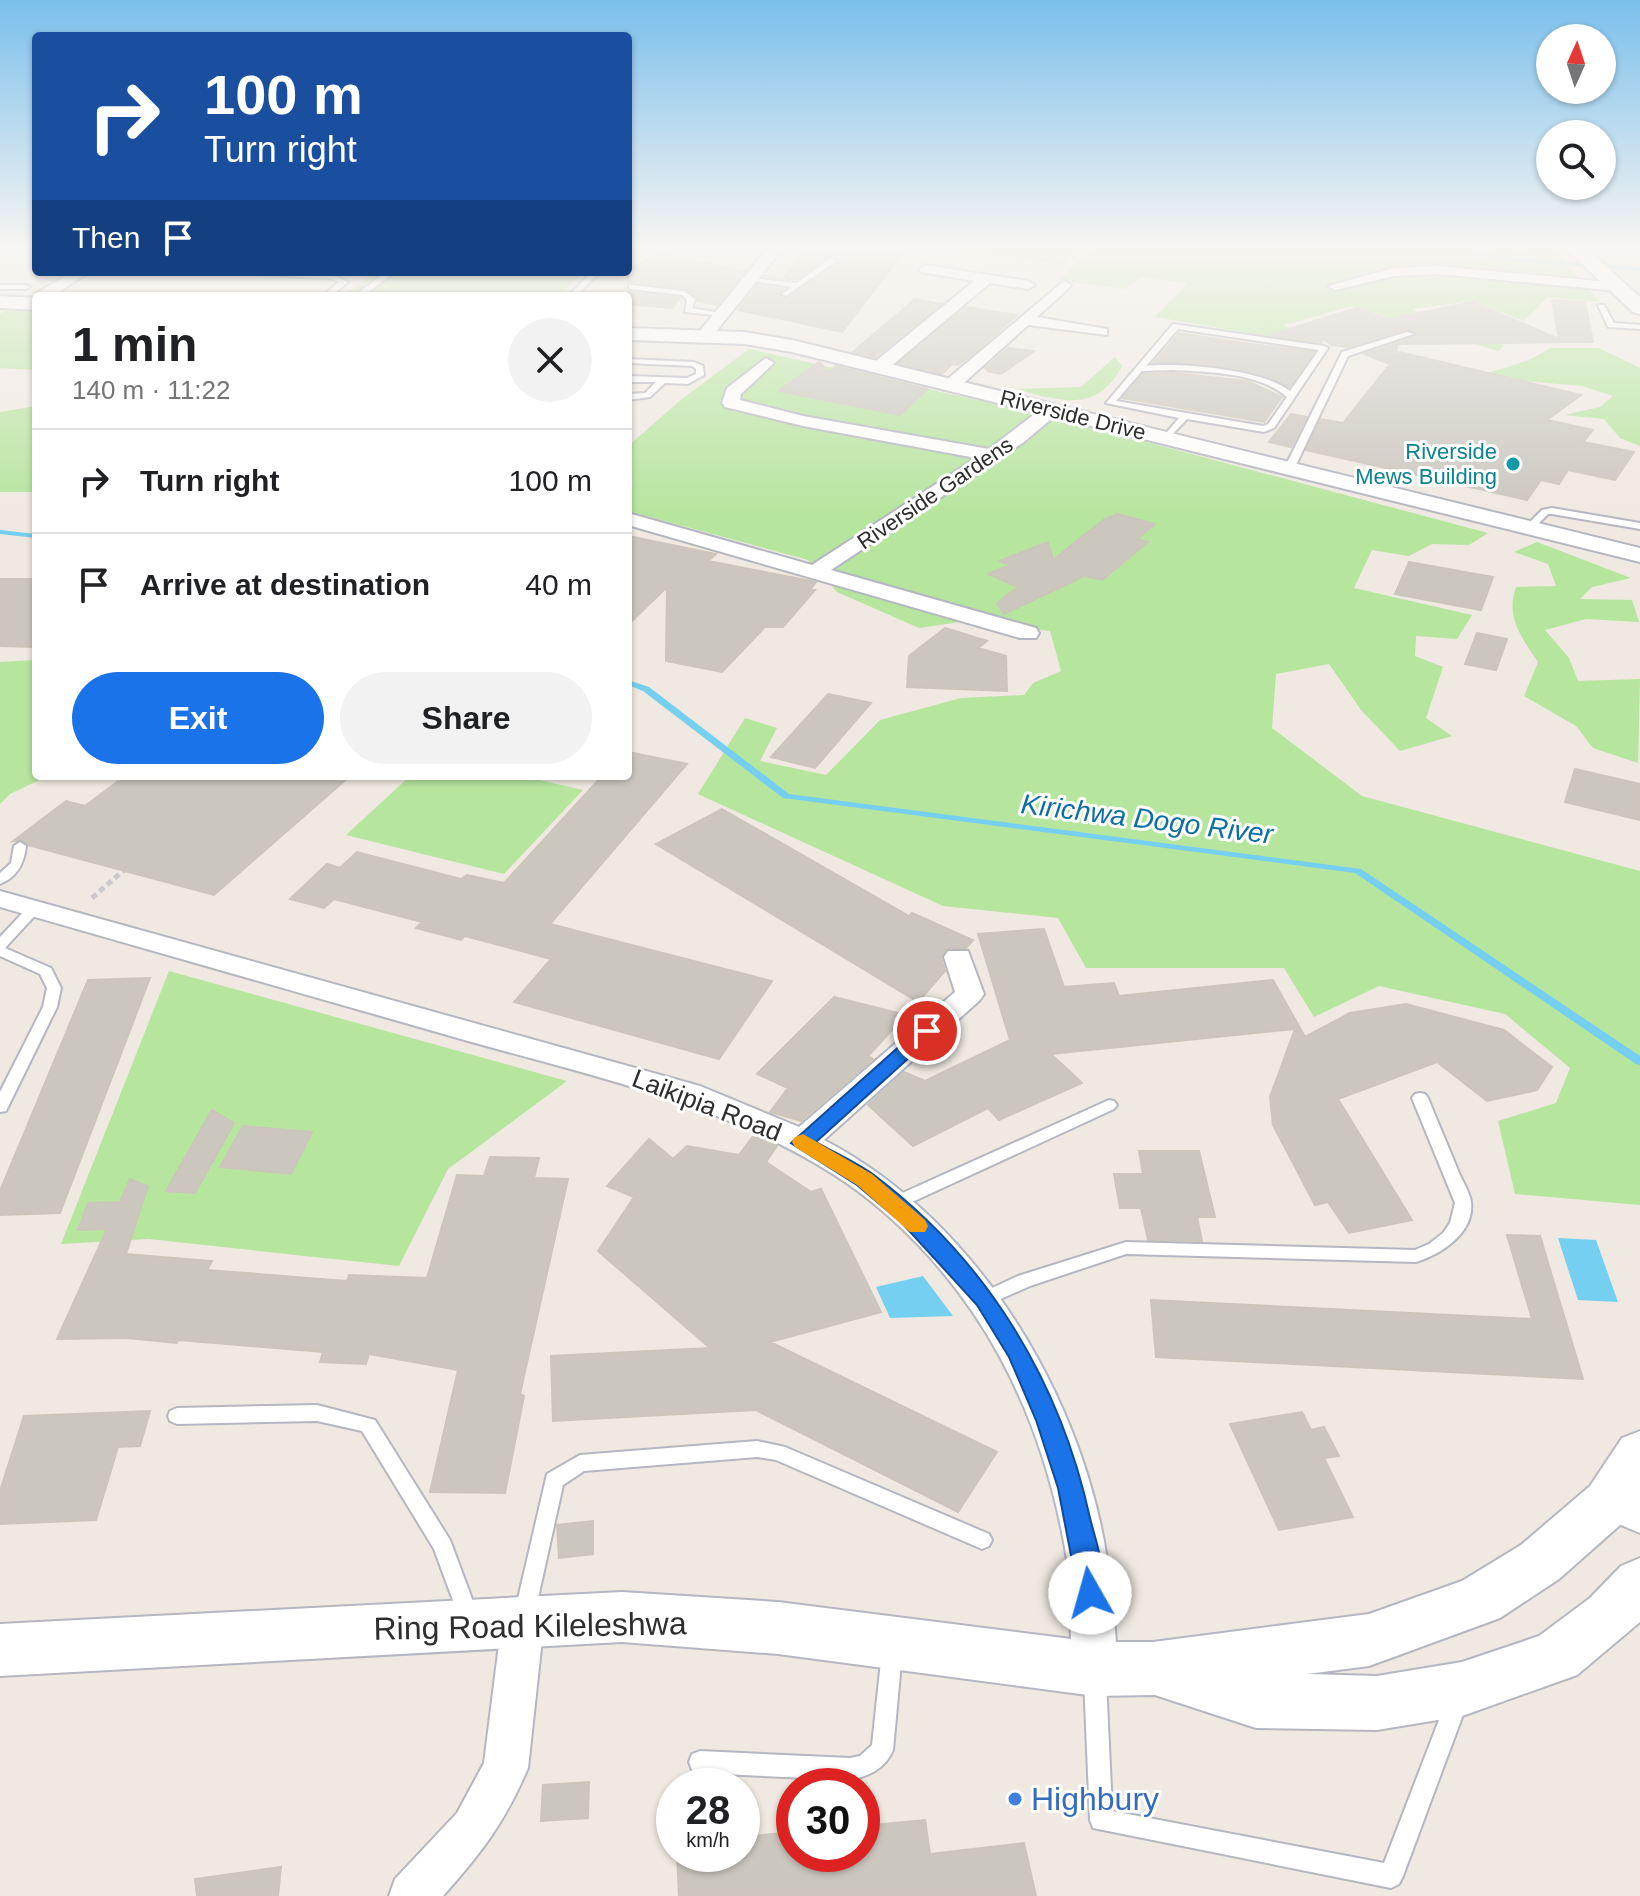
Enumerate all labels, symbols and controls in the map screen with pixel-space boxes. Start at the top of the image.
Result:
north arrow [1536,24,1616,104]
map controls [1536,24,1616,200]
text: 100 m [204,63,363,126]
icon: right [72,64,176,168]
button: search [1536,120,1616,200]
text: Turn right [204,129,357,170]
icon: arrive [156,216,200,260]
text: Then [72,221,140,254]
text: 1 min [72,318,197,371]
button: close [508,318,592,402]
text: 140 m · 11:22 [72,375,231,405]
street label: Riverside Drive [998,385,1148,445]
street label: Riverside Gardens [852,432,1018,554]
place label: Riverside Mews Building [1355,439,1497,489]
marker: Riverside Mews Building [1504,455,1522,473]
icon: right [72,459,116,503]
text: Turn right [140,464,279,497]
text: 100 m [509,464,592,497]
icon: arrive [72,563,116,607]
text: Arrive at destination [140,568,430,601]
text: 40 m [525,568,592,601]
button: Exit [72,672,324,764]
button: Share [340,672,592,764]
water label: Kirichwa Dogo River [1019,788,1276,850]
pin [893,997,961,1065]
icon: arrive [905,1009,949,1053]
street label: Laikipia Road [628,1063,786,1147]
position arrow [1048,1551,1132,1635]
street label: Ring Road Kileleshwa [373,1605,687,1647]
speed limit sign: 30 [776,1768,880,1872]
place label: Highbury [1031,1781,1159,1817]
text: 28 [686,1788,730,1832]
marker: Highbury [1006,1790,1024,1808]
text: km/h [686,1829,730,1851]

